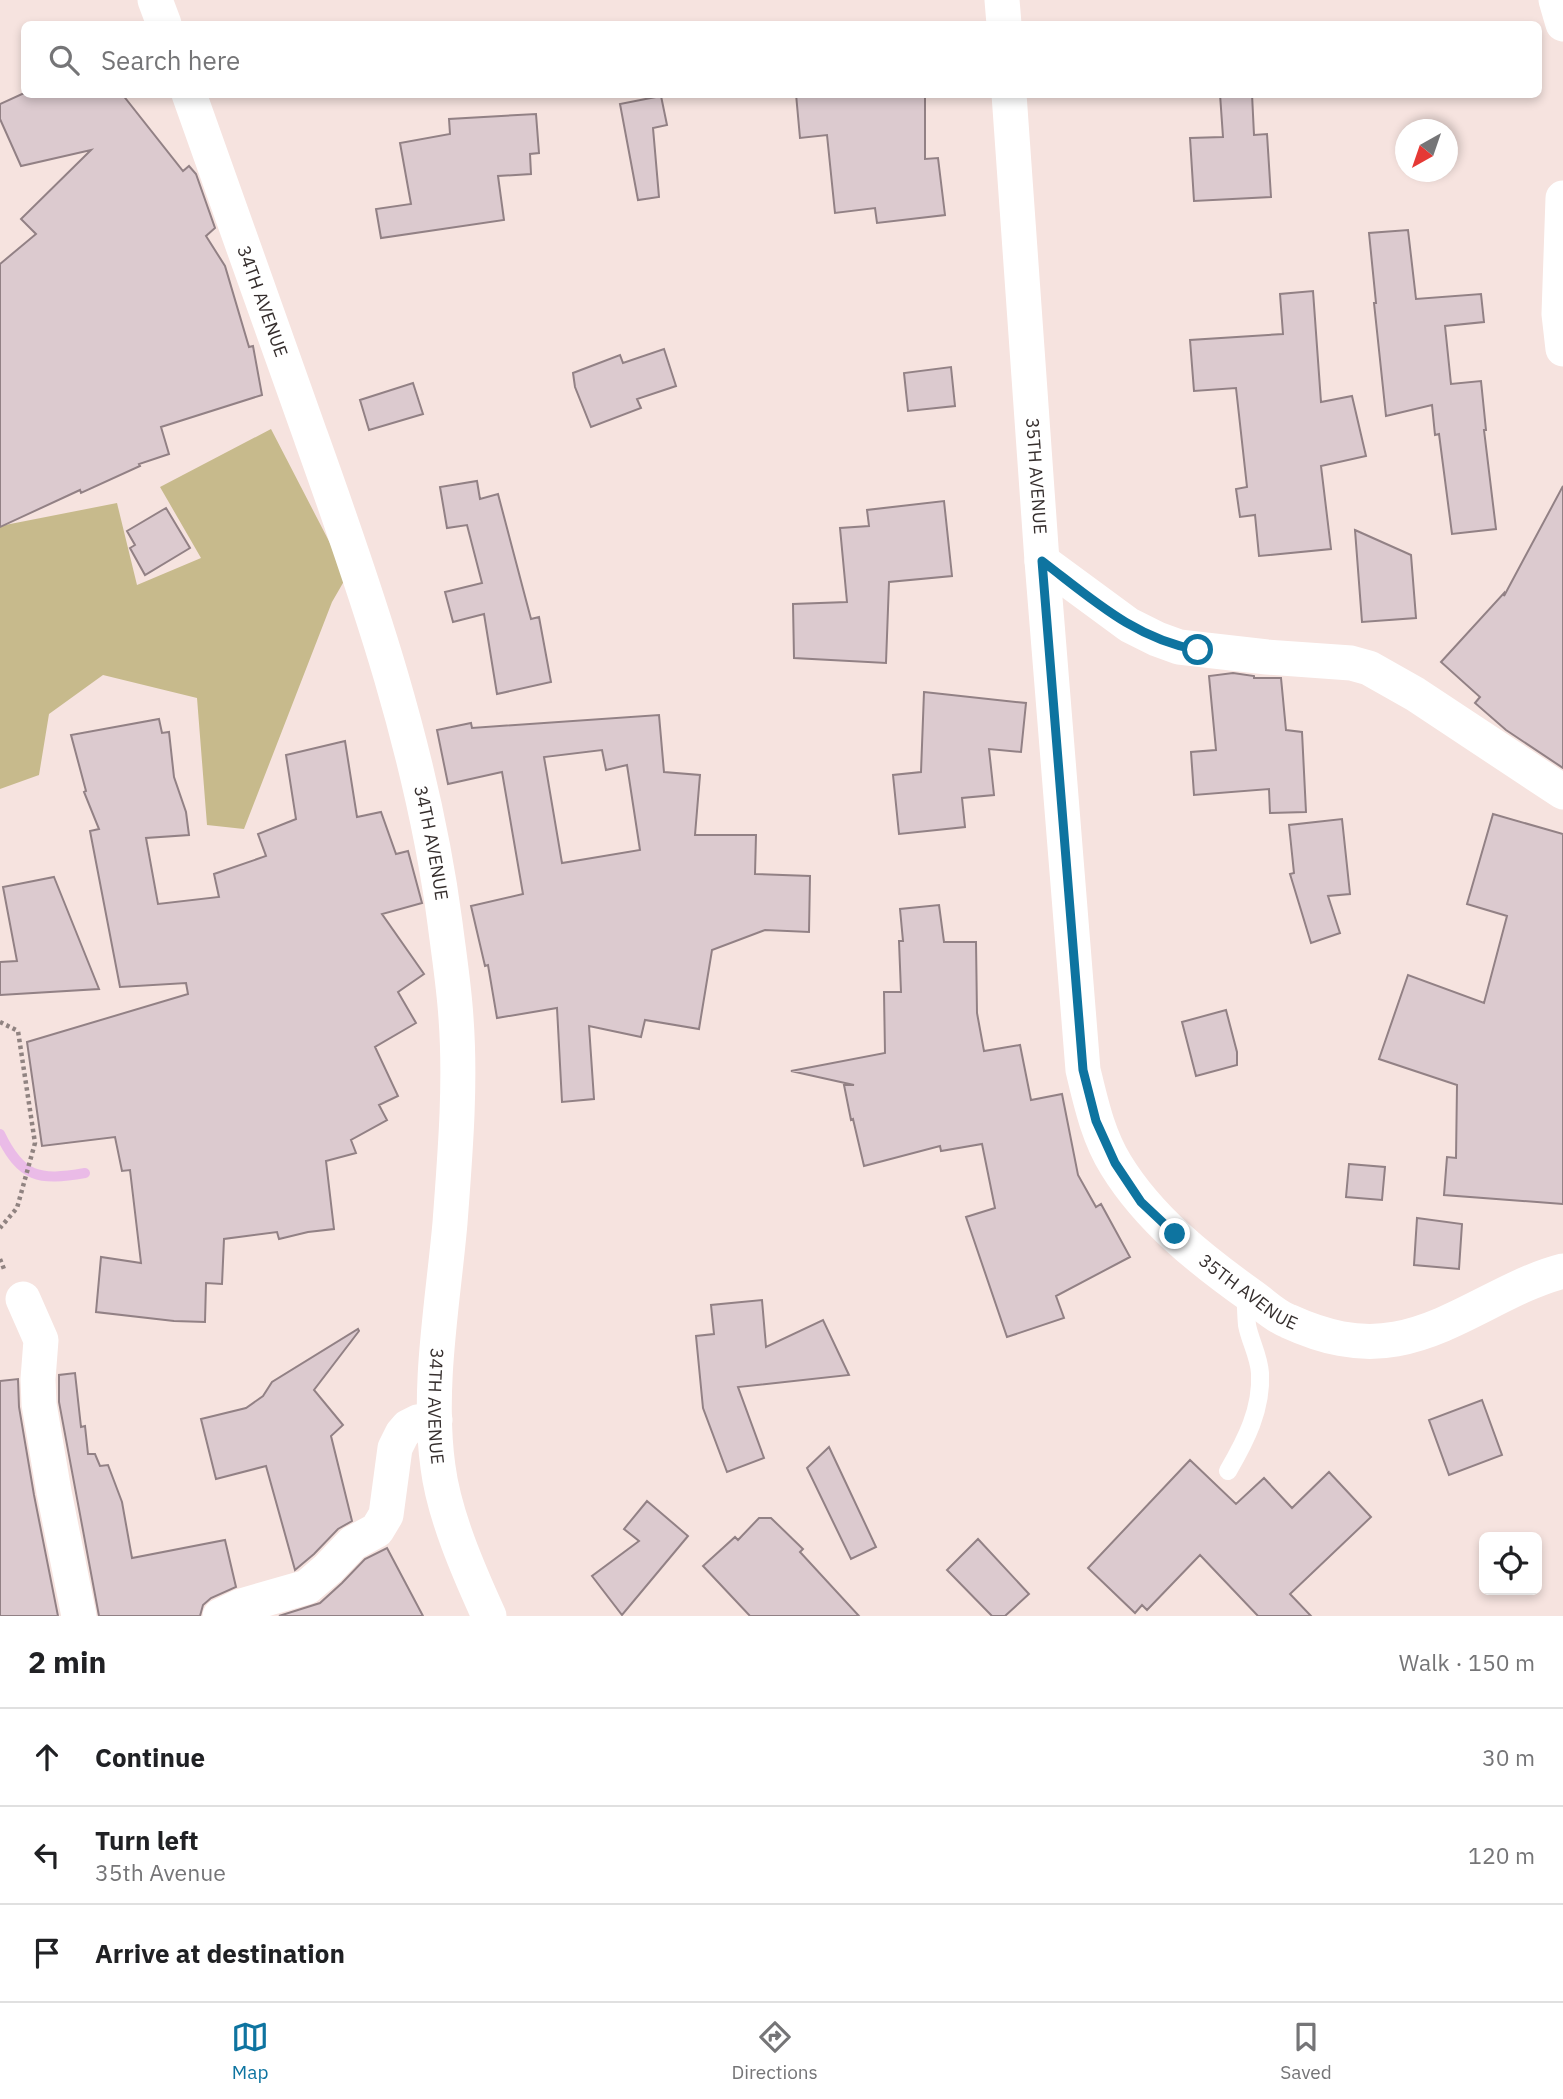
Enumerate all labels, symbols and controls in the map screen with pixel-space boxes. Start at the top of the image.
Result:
search box [21,21,1542,98]
icon: search [45,41,83,79]
text: Search here [101,43,240,77]
north arrow [1395,119,1458,182]
street label: 34TH AVENUE [232,242,293,360]
street label: 35TH AVENUE [1021,417,1052,535]
route start [1182,634,1213,665]
street label: 34TH AVENUE [409,783,454,902]
route end [1159,1218,1190,1249]
street label: 35TH AVENUE [1194,1249,1301,1335]
street label: 34TH AVENUE [423,1347,450,1466]
map controls [1479,1532,1542,1595]
button: locate [1479,1532,1542,1595]
text: 2 min [28,1642,106,1681]
text: Walk · 150 m [1399,1647,1535,1677]
icon: ahead [28,1738,66,1776]
text: Continue [95,1740,205,1774]
text: 30 m [1482,1742,1535,1772]
text: Turn left [95,1823,198,1857]
icon: left [28,1836,66,1874]
text: 120 m [1468,1840,1535,1870]
text: 35th Avenue [95,1857,226,1887]
icon: arrive [28,1934,66,1972]
text: Arrive at destination [95,1936,345,1970]
tab: Map [231,2018,269,2084]
tab: Directions [731,2018,818,2084]
tab: Saved [1280,2018,1332,2084]

